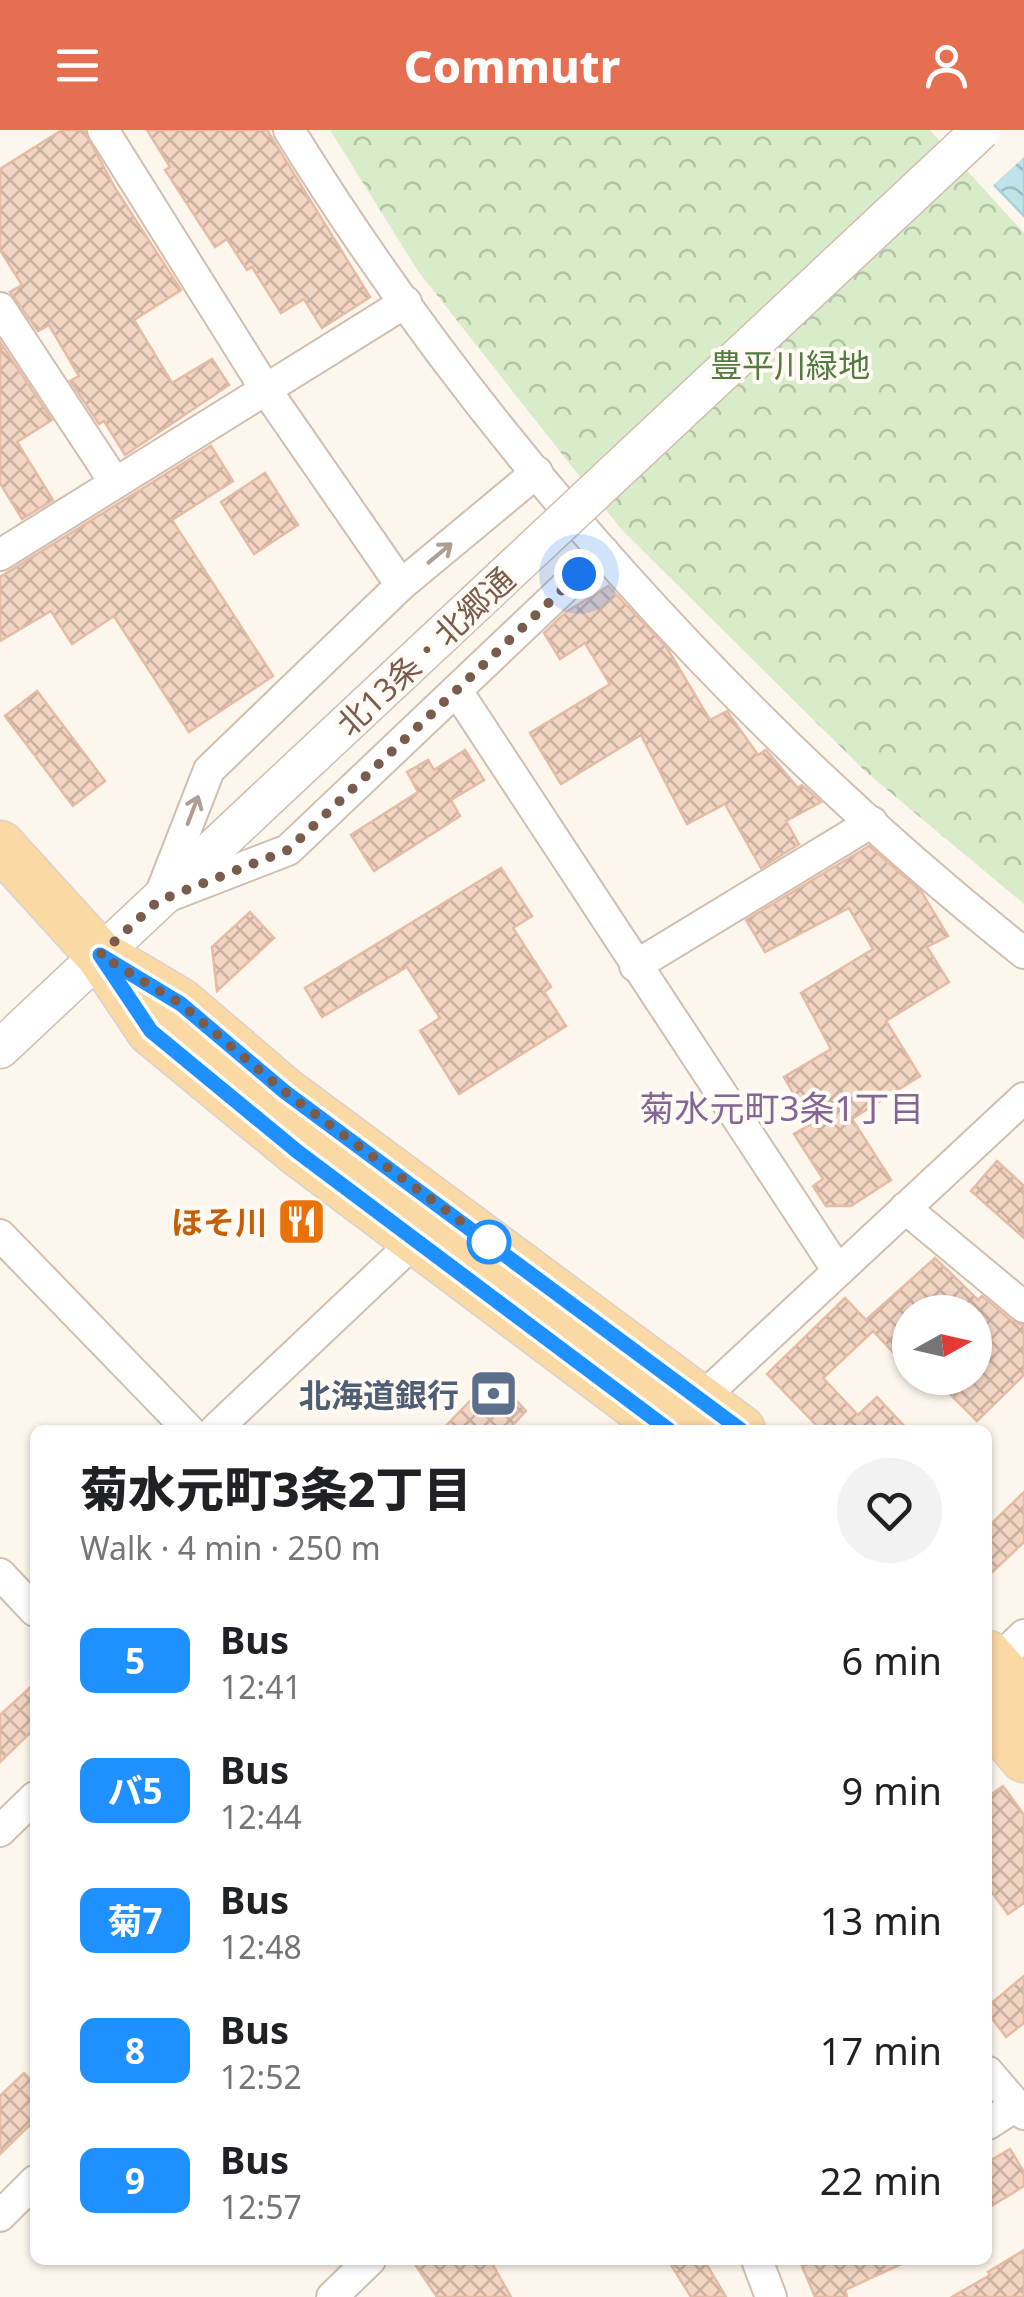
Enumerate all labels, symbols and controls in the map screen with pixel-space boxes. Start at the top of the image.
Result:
text: Commutr [404,35,620,96]
icon: menu [50,38,105,93]
icon: person [919,38,974,93]
park label: 豊平川緑地 [710,343,870,386]
one-way arrow [426,542,452,564]
your location [554,549,604,599]
street label: 北13条・北郷通 [327,557,523,745]
one-way arrow [186,795,204,826]
district label: 菊水元町3条1丁目 [639,1084,925,1131]
restaurant icon: ほそ川 [276,1195,328,1247]
place label: ほそ川 [171,1200,267,1243]
unlabelled marker [468,1221,510,1263]
north arrow [892,1295,992,1395]
map controls [892,1295,992,1395]
bank icon: 北海道銀行 [468,1368,520,1420]
place label: 北海道銀行 [299,1373,459,1416]
text: 菊水元町3条2丁目 [80,1456,472,1521]
button: heart [837,1458,942,1563]
text: Walk · 4 min · 250 m [80,1526,381,1569]
text: Bus [220,1613,289,1665]
text: 6 min [842,1634,942,1686]
text: 5 [125,1637,145,1684]
text: 12:41 [220,1665,302,1708]
text: Bus [220,1743,289,1795]
text: 9 min [842,1764,942,1816]
text: バ5 [107,1767,163,1814]
text: 12:44 [220,1795,302,1838]
text: Bus [220,1873,289,1925]
text: 13 min [820,1894,942,1946]
text: 菊7 [107,1897,163,1944]
text: 12:48 [220,1925,302,1968]
text: Bus [220,2003,289,2055]
text: 17 min [820,2024,942,2076]
text: 8 [125,2027,145,2074]
text: 12:52 [220,2055,302,2098]
text: Bus [220,2133,289,2185]
text: 22 min [820,2154,942,2206]
text: 9 [125,2157,145,2204]
text: 12:57 [220,2185,302,2228]

